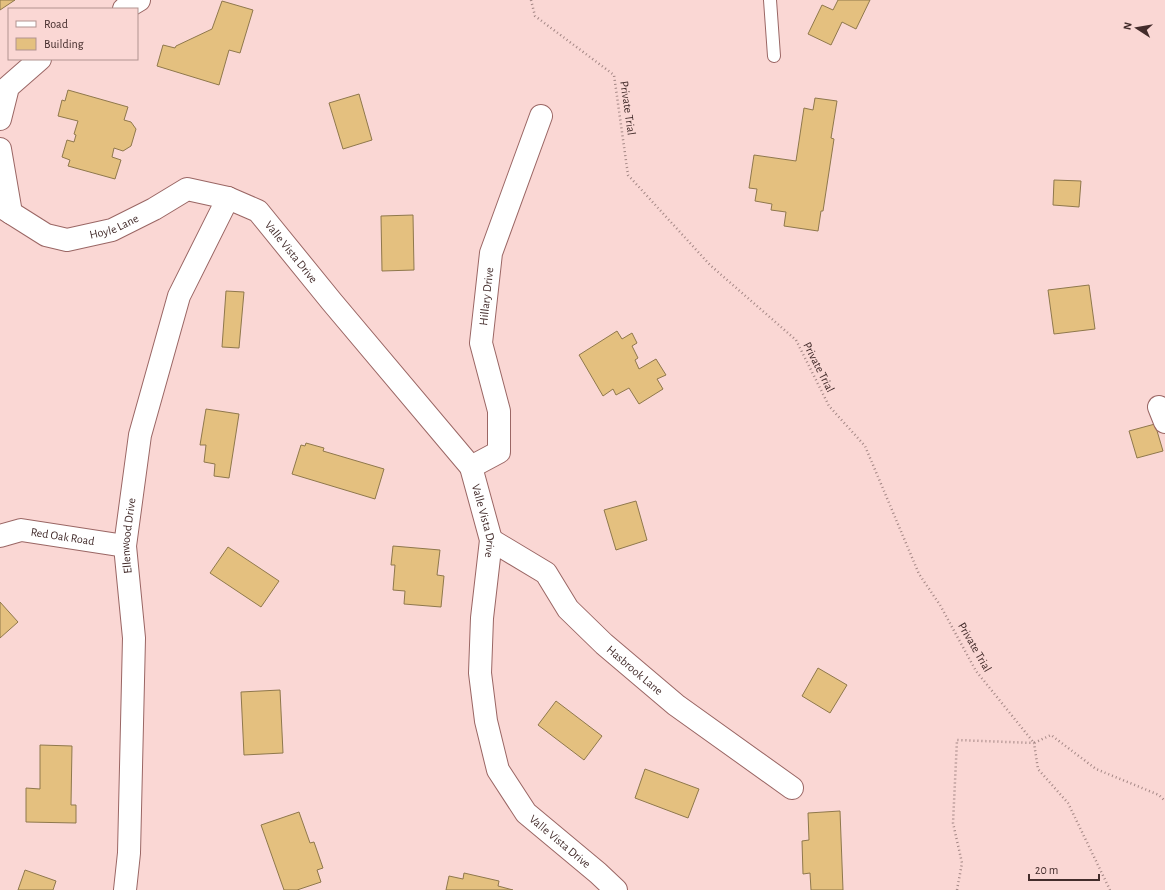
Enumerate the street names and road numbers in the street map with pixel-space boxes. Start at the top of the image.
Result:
street label: Private Trial [618,80,638,136]
street label: Hoyle Lane [88,212,140,241]
street label: Valle Vista Drive [263,219,320,285]
street label: Hillary Drive [477,267,495,326]
street label: Private Trial [801,340,837,394]
street label: Valle Vista Drive [470,483,497,558]
street label: Ellenwood Drive [119,497,137,574]
street label: Red Oak Road [30,526,95,547]
street label: Private Trial [956,620,994,674]
street label: Hasbrook Lane [605,643,665,697]
street label: Valle Vista Drive [527,813,593,870]

